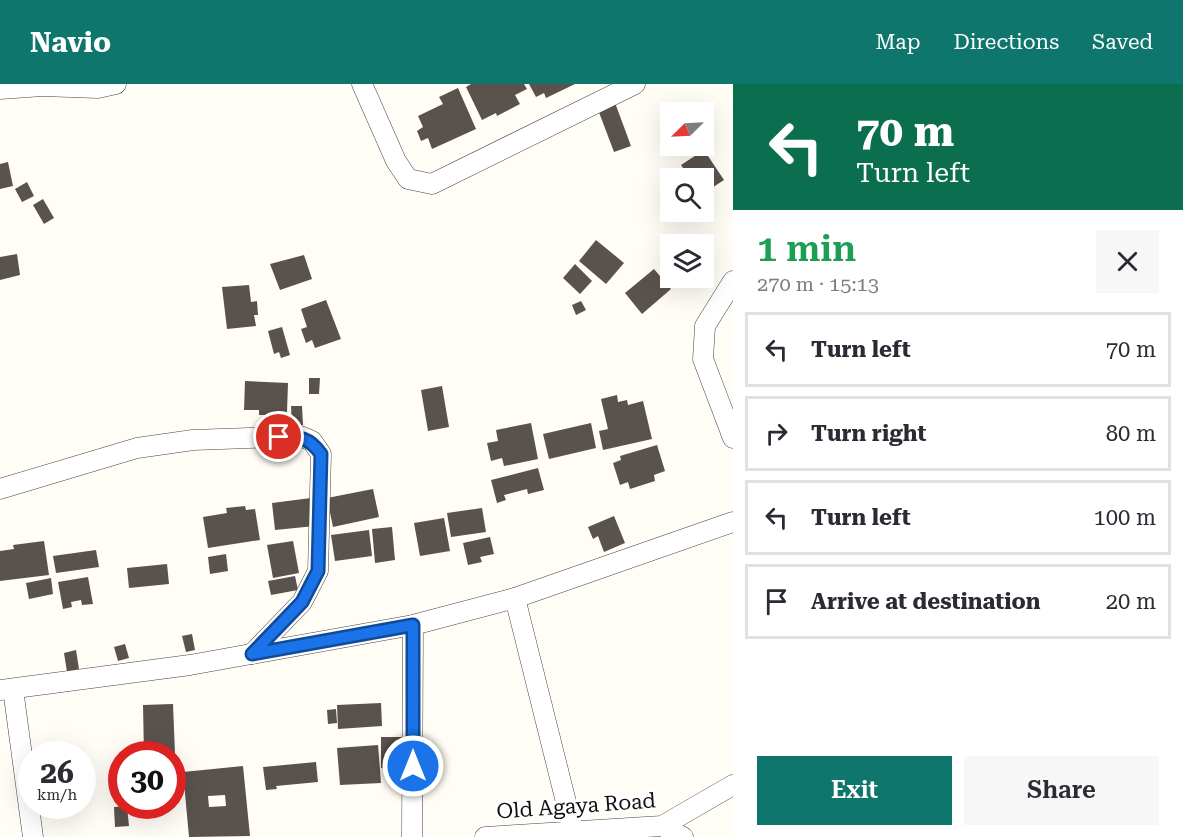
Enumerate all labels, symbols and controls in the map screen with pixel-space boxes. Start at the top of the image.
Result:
text: Navio [30,26,111,59]
text: Map [876,30,920,54]
text: Directions [953,30,1059,54]
text: Saved [1092,30,1153,54]
north arrow [660,102,714,156]
map controls [660,102,714,288]
text: 70 m [856,107,954,156]
icon: left [757,108,835,186]
text: Turn left [856,157,970,189]
button: search [660,168,714,222]
text: 1 min [757,228,856,270]
button: close [1096,230,1159,293]
button: layers [660,234,714,288]
text: 270 m · 15:13 [757,272,879,296]
icon: left [760,333,793,366]
text: Turn left [811,337,911,362]
text: 70 m [1106,337,1156,362]
pin [253,411,304,462]
icon: right [760,417,793,450]
icon: arrive [262,420,295,453]
text: Turn right [811,421,926,446]
text: 80 m [1106,421,1156,446]
icon: left [760,501,793,534]
text: Turn left [811,505,911,530]
text: 100 m [1093,505,1156,530]
icon: arrive [760,585,793,618]
text: Arrive at destination [811,589,1040,614]
text: 20 m [1106,589,1156,614]
position arrow [381,734,445,798]
speed limit sign: 30 [108,741,186,819]
text: 26 [40,755,74,790]
button: Exit [757,756,952,825]
button: Share [964,756,1159,825]
text: km/h [37,786,77,804]
street label: Old Agaya Road [496,788,657,824]

